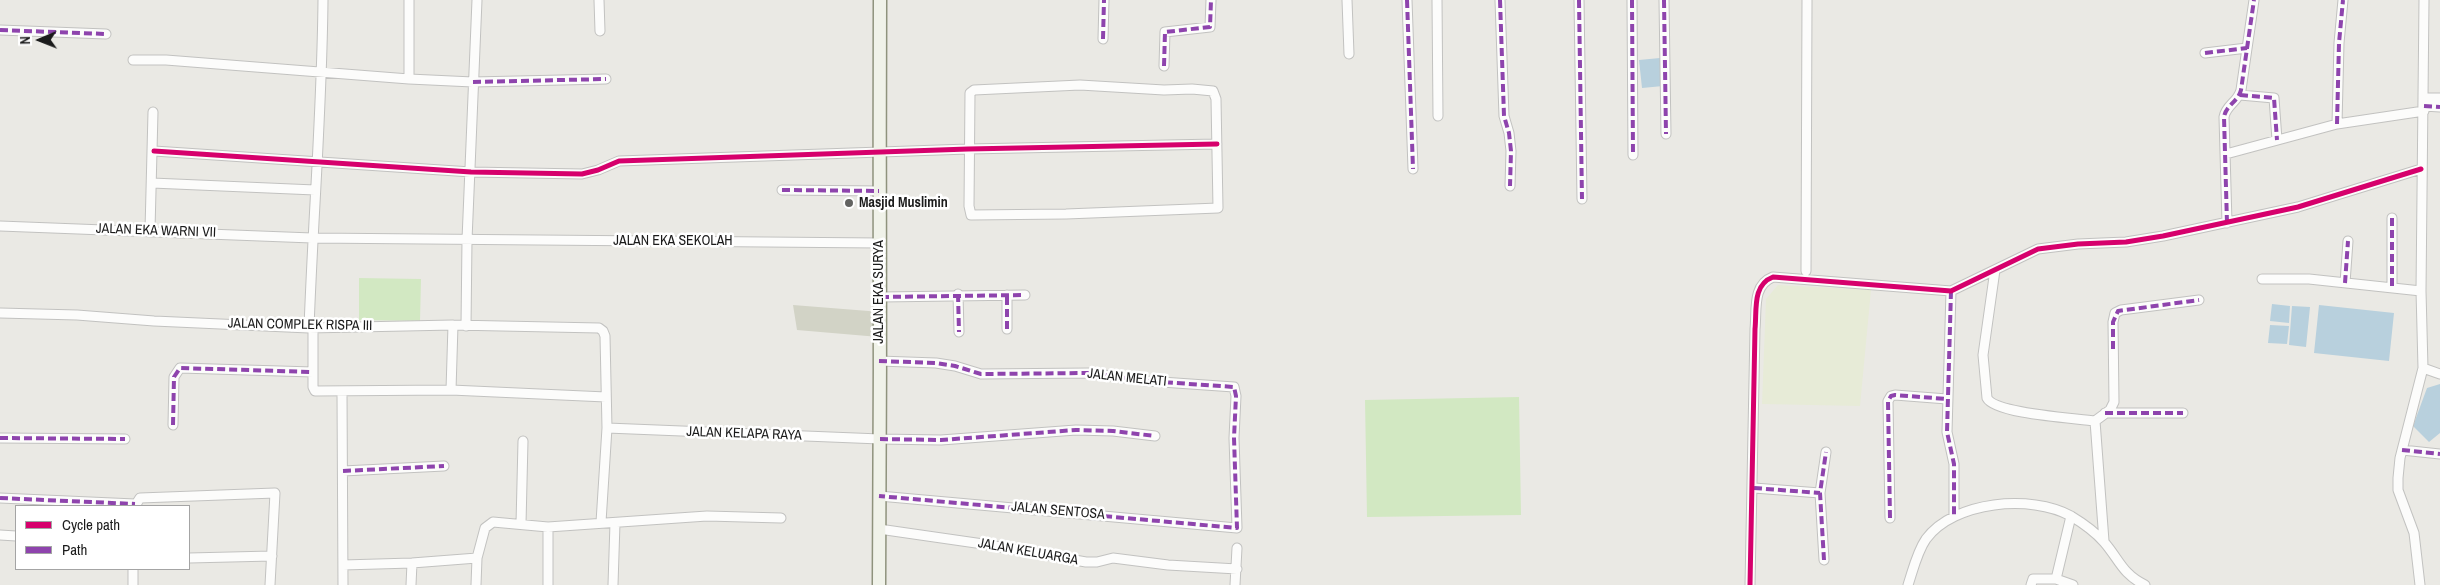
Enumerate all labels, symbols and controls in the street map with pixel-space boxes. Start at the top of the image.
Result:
north arrow [15,15,65,65]
text: N [16,36,34,45]
place label: Masjid Muslimin [859,195,948,211]
marker: Masjid Muslimin [843,197,855,209]
street label: JALAN EKA WARNI VII [96,221,216,241]
street label: JALAN EKA SEKOLAH [613,233,733,249]
street label: JALAN EKA SURYA [871,240,887,344]
street label: JALAN COMPLEK RISPA III [228,315,372,335]
street label: JALAN MELATI [1087,365,1167,391]
street label: JALAN KELAPA RAYA [686,424,802,444]
street label: JALAN SENTOSA [1011,499,1105,523]
legend [15,505,190,570]
text: Cycle path [62,514,120,535]
street label: JALAN KELUARGA [977,535,1079,569]
text: Path [62,539,87,560]

